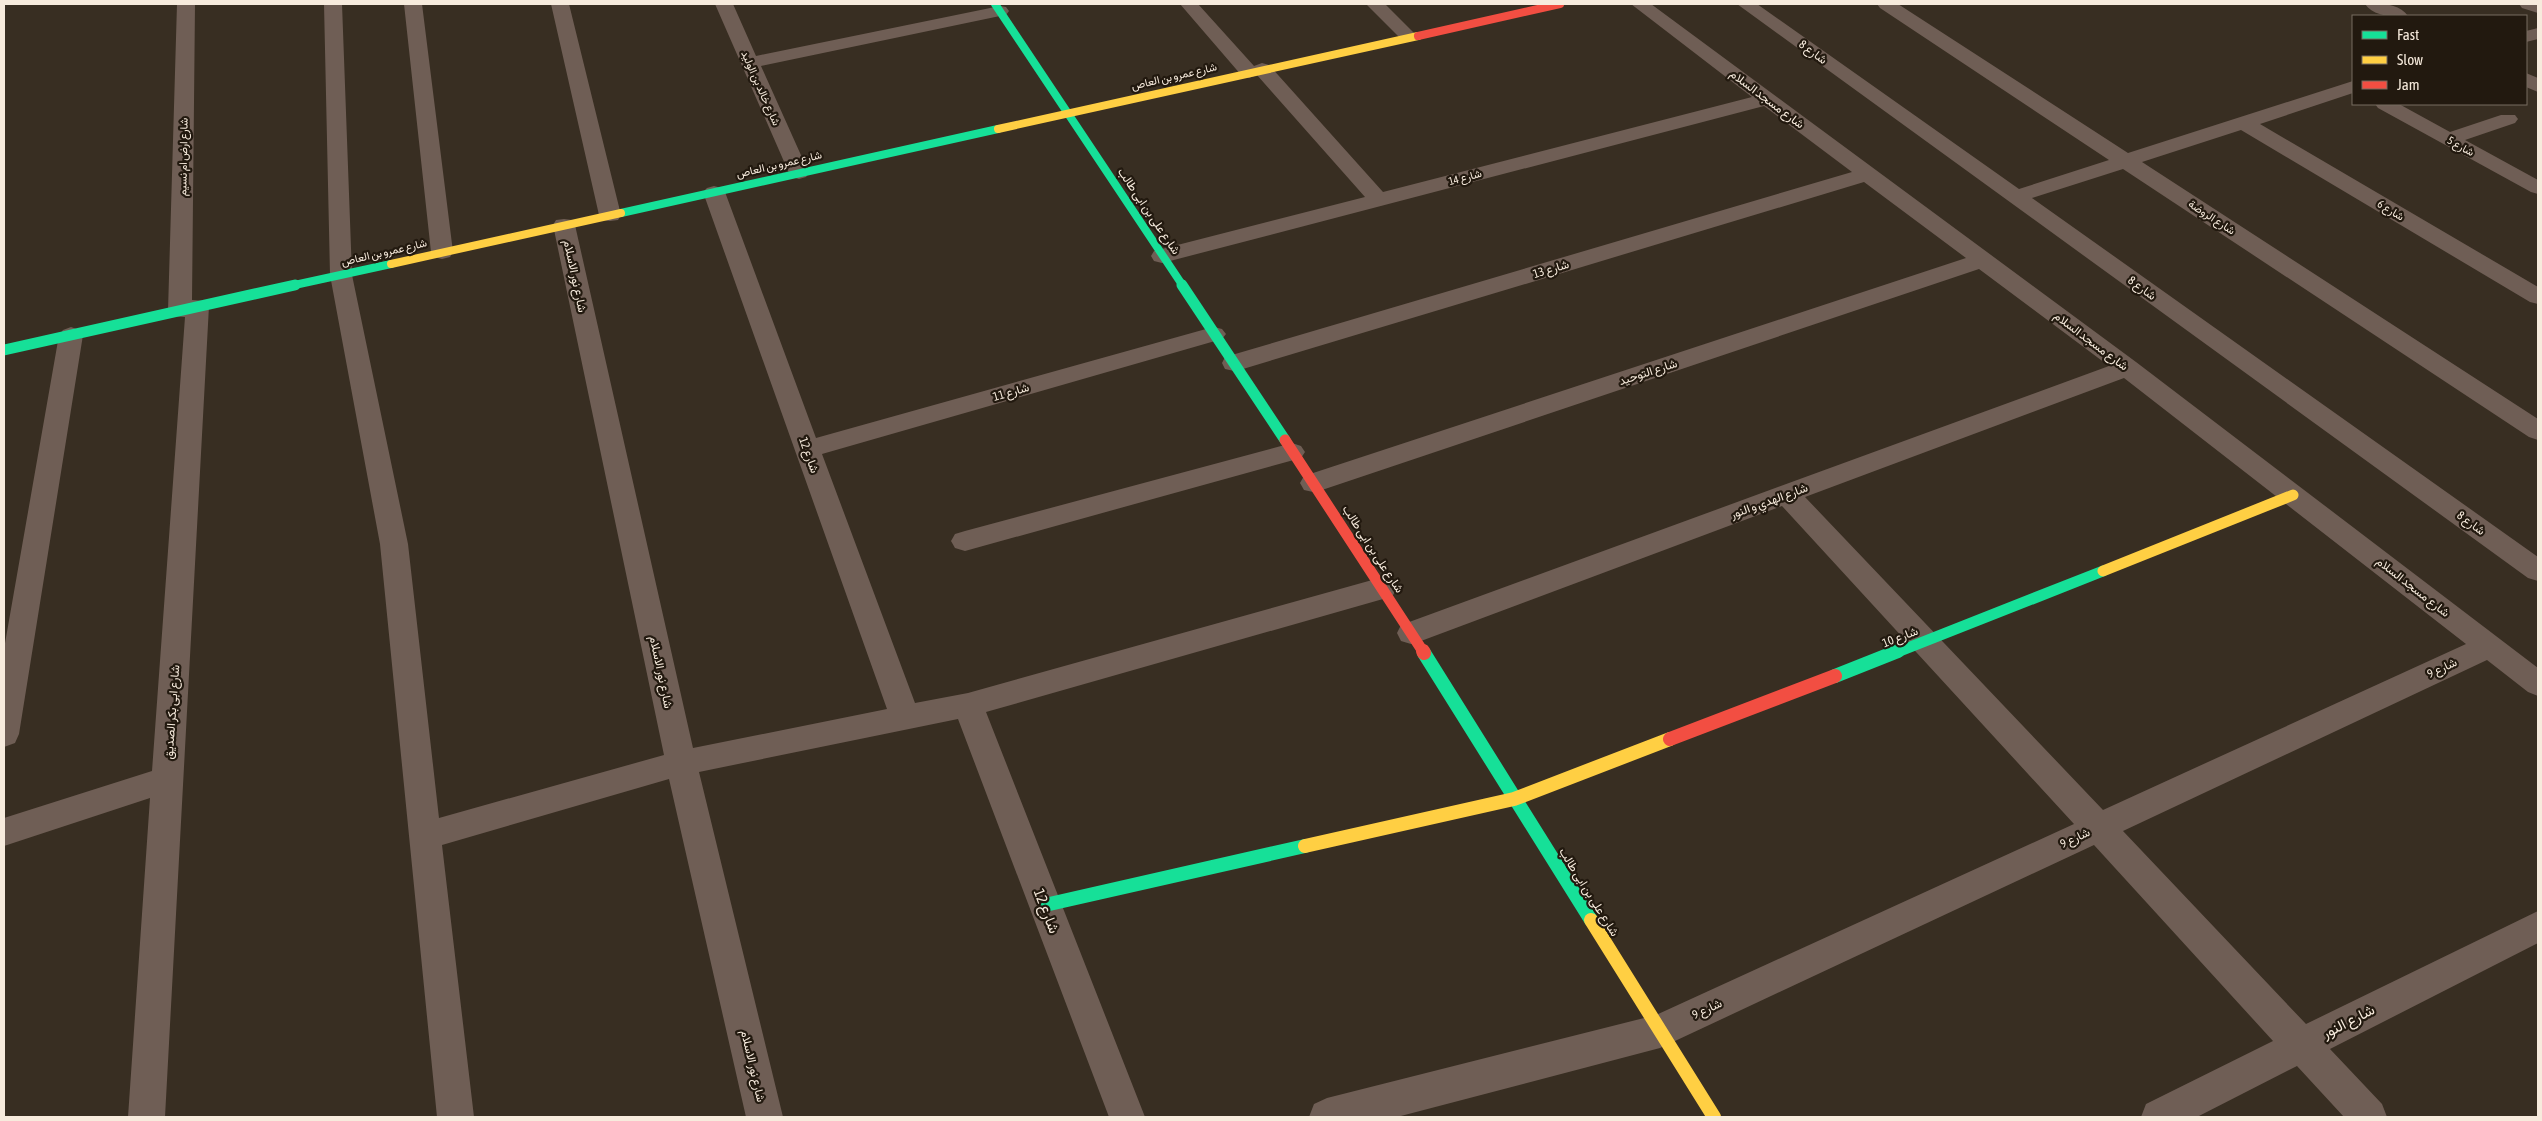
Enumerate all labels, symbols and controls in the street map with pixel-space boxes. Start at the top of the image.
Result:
legend [2352,15,2527,105]
text: Fast [2397,26,2419,43]
street label: شارع 8 [1795,37,1830,69]
street label: شارع خالد بن الوليد [737,49,783,128]
text: Slow [2397,51,2423,68]
street label: شارع عمرو بن العاص [1130,60,1219,94]
street label: شارع مسجد السلام [1726,67,1807,133]
text: Jam [2397,76,2420,93]
street label: شارع ارض ام نسيم [176,117,192,196]
street label: شارع 5 [2445,134,2477,160]
street label: شارع عمرو بن العاص [735,148,824,182]
street label: شارع على بن ابى طالب [1113,165,1183,258]
street label: شارع 14 [1447,167,1484,189]
street label: شارع الروضة [2185,197,2238,238]
street label: شارع 6 [2375,197,2407,224]
street label: شارع عمرو بن العاص [340,236,429,270]
street label: شارع نور الاسلام [559,238,590,314]
street label: شارع 13 [1531,257,1571,283]
street label: شارع 8 [2124,273,2159,305]
street label: شارع مسجد السلام [2050,309,2131,375]
street label: شارع التوحيد [1617,356,1680,390]
street label: شارع 11 [991,380,1031,406]
street label: شارع 12 [794,435,822,475]
street label: شارع الهدي و النور [1728,481,1811,525]
street label: شارع على بن ابى طالب [1338,503,1407,596]
street label: شارع 8 [2453,508,2488,540]
street label: شارع مسجد السلام [2372,554,2452,622]
street label: شارع 10 [1880,624,1921,652]
street label: شارع نور الاسلام [645,634,676,710]
street label: شارع 9 [2425,655,2460,683]
street label: شارع ابى بكر الصديق [162,664,184,760]
street label: شارع 9 [2058,825,2093,853]
street label: شارع على بن ابى طالب [1554,845,1622,940]
street label: شارع 12 [1028,886,1063,937]
street label: شارع 9 [1690,996,1725,1024]
street label: شارع النور [2318,1000,2379,1045]
street label: شارع نور الاسلام [736,1029,768,1104]

